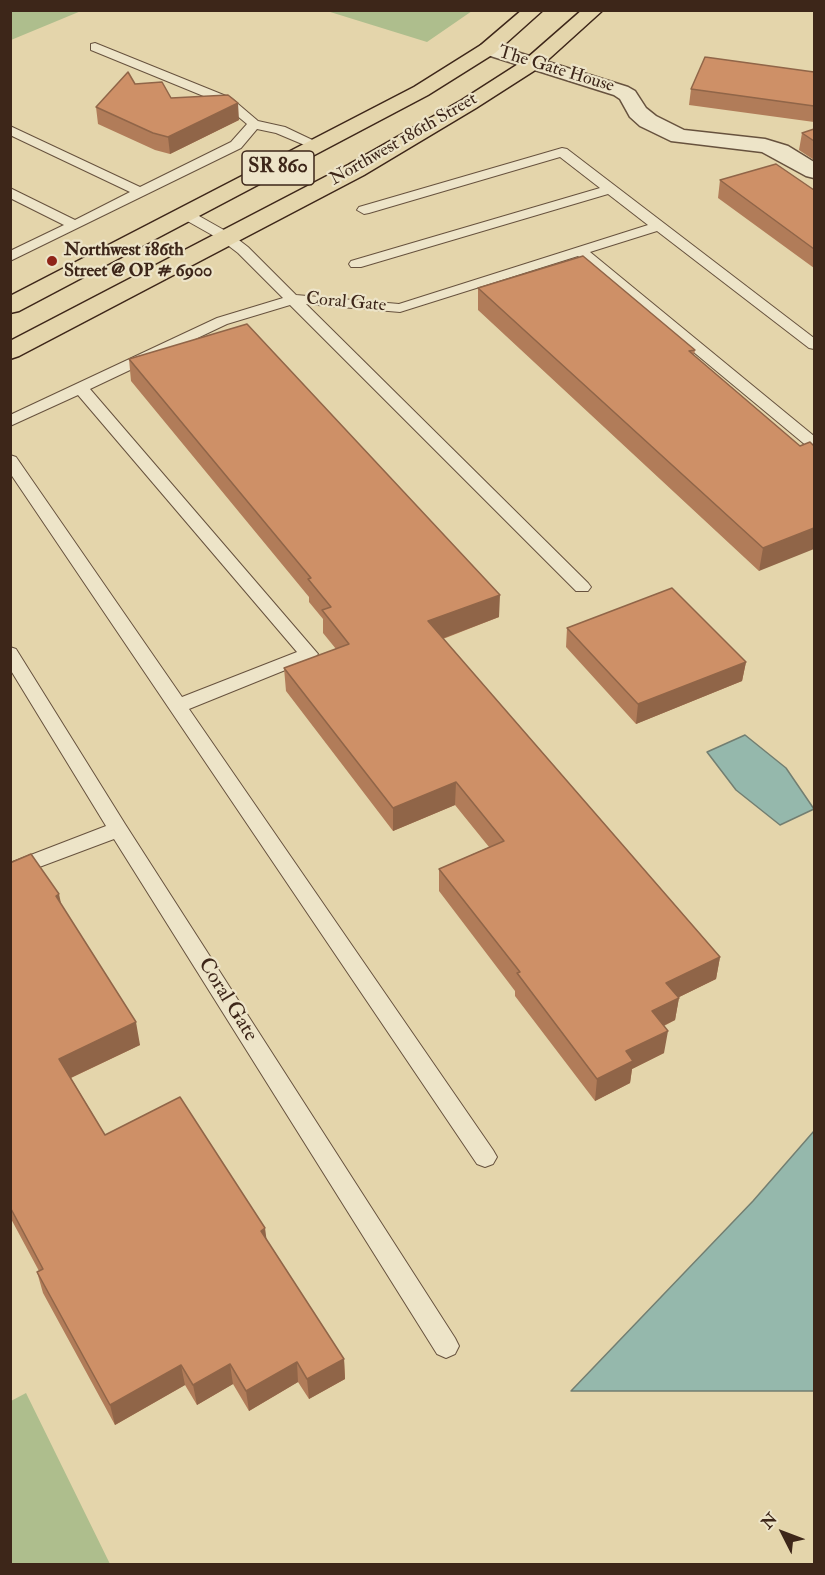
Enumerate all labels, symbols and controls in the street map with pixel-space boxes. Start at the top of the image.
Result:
street label: The Gate House [495,42,617,98]
street label: Northwest 186th Street [326,89,482,191]
road number: SR 860 [242,151,314,185]
place label: Northwest 186th Street @ OP # 6900 [64,240,212,282]
marker: Northwest 186th Street @ OP # 6900 [45,254,59,268]
street label: Coral Gate [305,289,387,317]
street label: Coral Gate [192,954,262,1046]
north arrow [753,1503,813,1563]
text: N [757,1509,782,1533]

